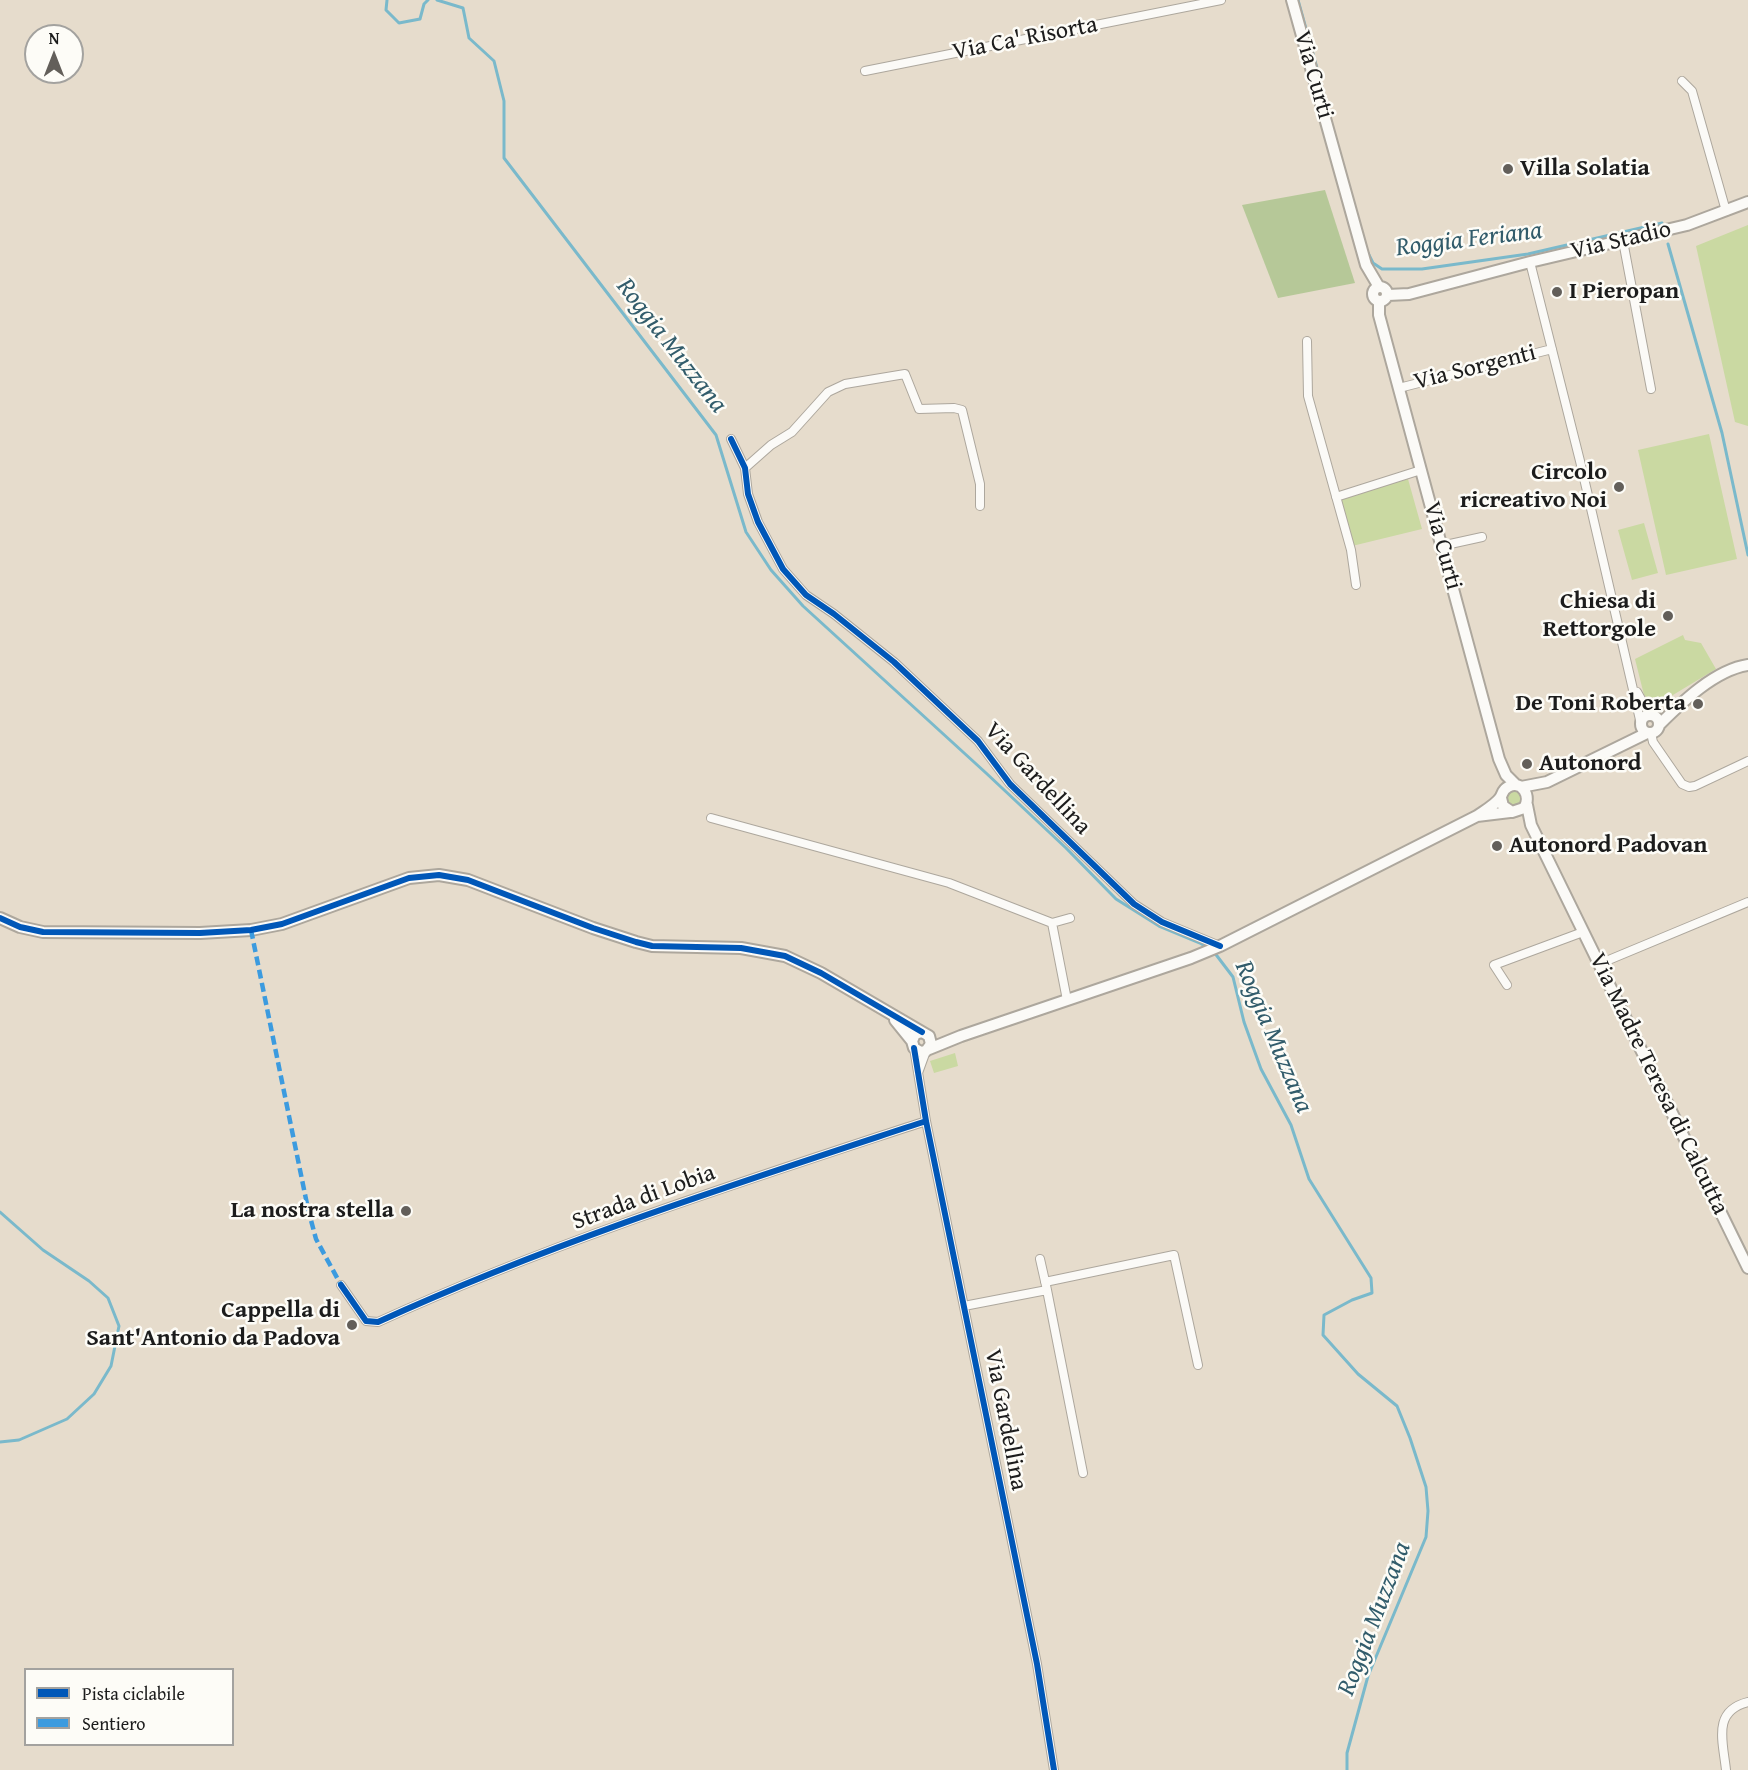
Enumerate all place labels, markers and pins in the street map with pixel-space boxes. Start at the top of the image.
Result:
place label: Villa Solatia [1520,155,1650,183]
marker: Villa Solatia [1501,162,1515,176]
place label: I Pieropan [1569,278,1679,306]
marker: I Pieropan [1550,285,1564,299]
place label: Circolo ricreativo Noi [1460,459,1607,515]
marker: Circolo ricreativo Noi [1612,480,1626,494]
place label: Chiesa di Rettorgole [1543,588,1656,644]
marker: Chiesa di Rettorgole [1661,609,1675,623]
place label: De Toni Roberta [1515,690,1686,718]
marker: De Toni Roberta [1691,697,1705,711]
place label: Autonord [1539,750,1641,778]
marker: Autonord [1520,757,1534,771]
place label: Autonord Padovan [1509,832,1707,860]
marker: Autonord Padovan [1490,839,1504,853]
place label: La nostra stella [231,1197,394,1225]
marker: La nostra stella [399,1204,413,1218]
place label: Cappella di Sant'Antonio da Padova [86,1297,340,1353]
marker: Cappella di Sant'Antonio da Padova [345,1318,359,1332]

